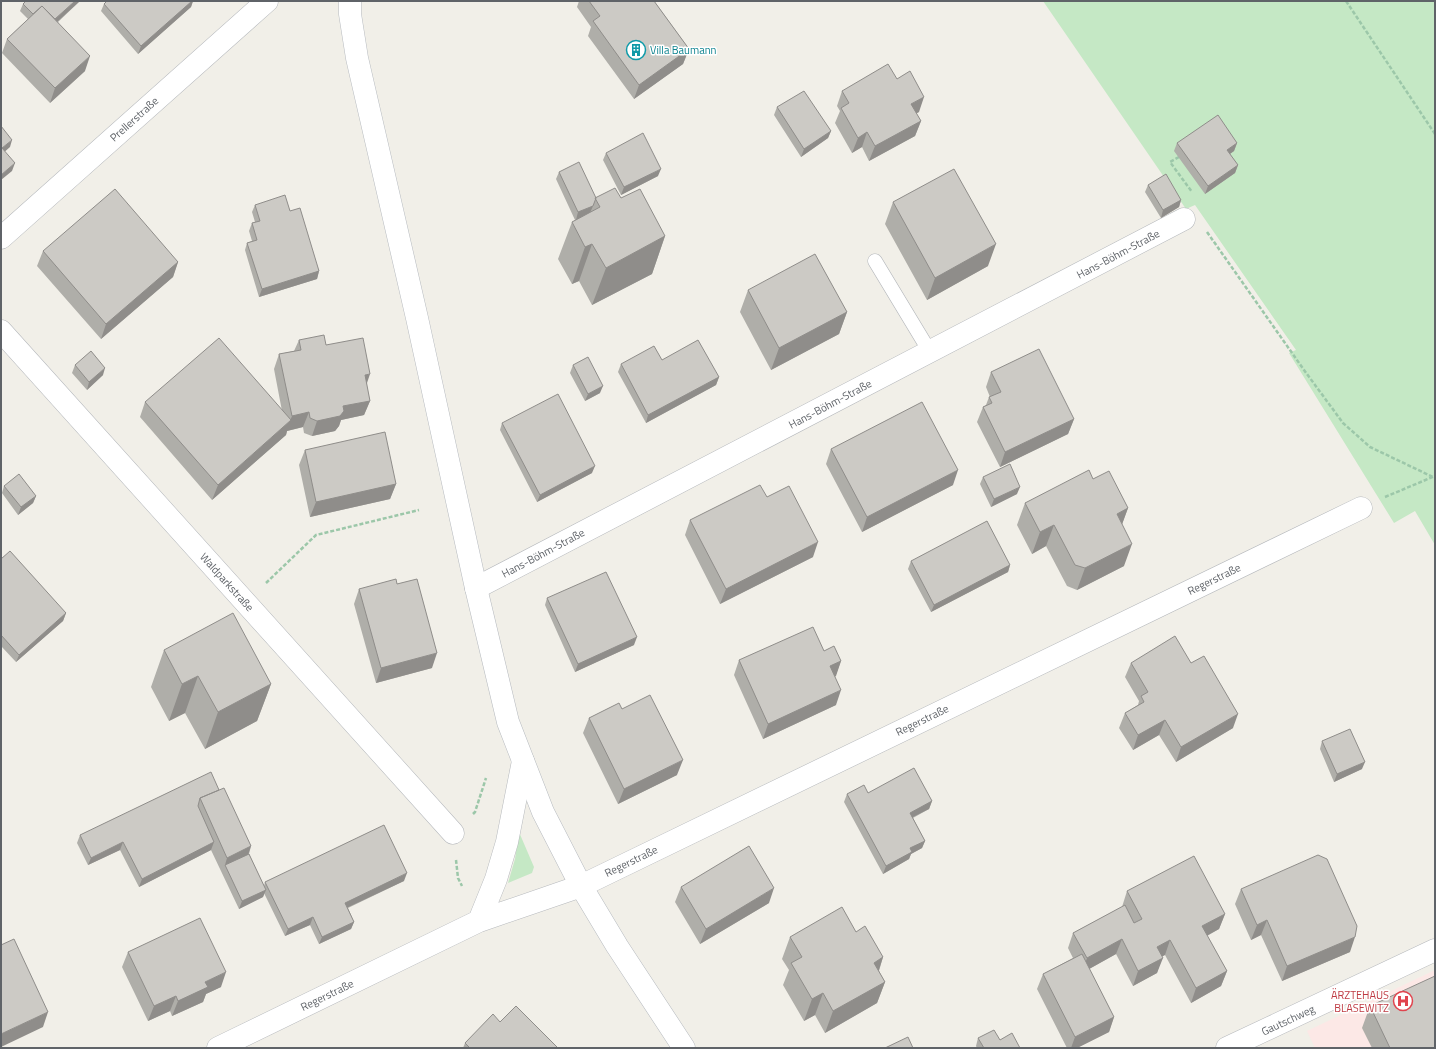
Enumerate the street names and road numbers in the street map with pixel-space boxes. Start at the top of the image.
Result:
street label: Prellerstraße [106,93,162,145]
street label: Hans-Böhm-Straße [1074,225,1163,283]
street label: Hans-Böhm-Straße [786,375,875,433]
street label: Hans-Böhm-Straße [499,524,588,582]
street label: Waldparkstraße [196,549,258,615]
street label: Regerstraße [1185,559,1244,599]
street label: Regerstraße [893,700,952,740]
street label: Regerstraße [602,841,661,881]
street label: Regerstraße [298,975,357,1015]
street label: Gautschweg [1259,1000,1318,1039]

